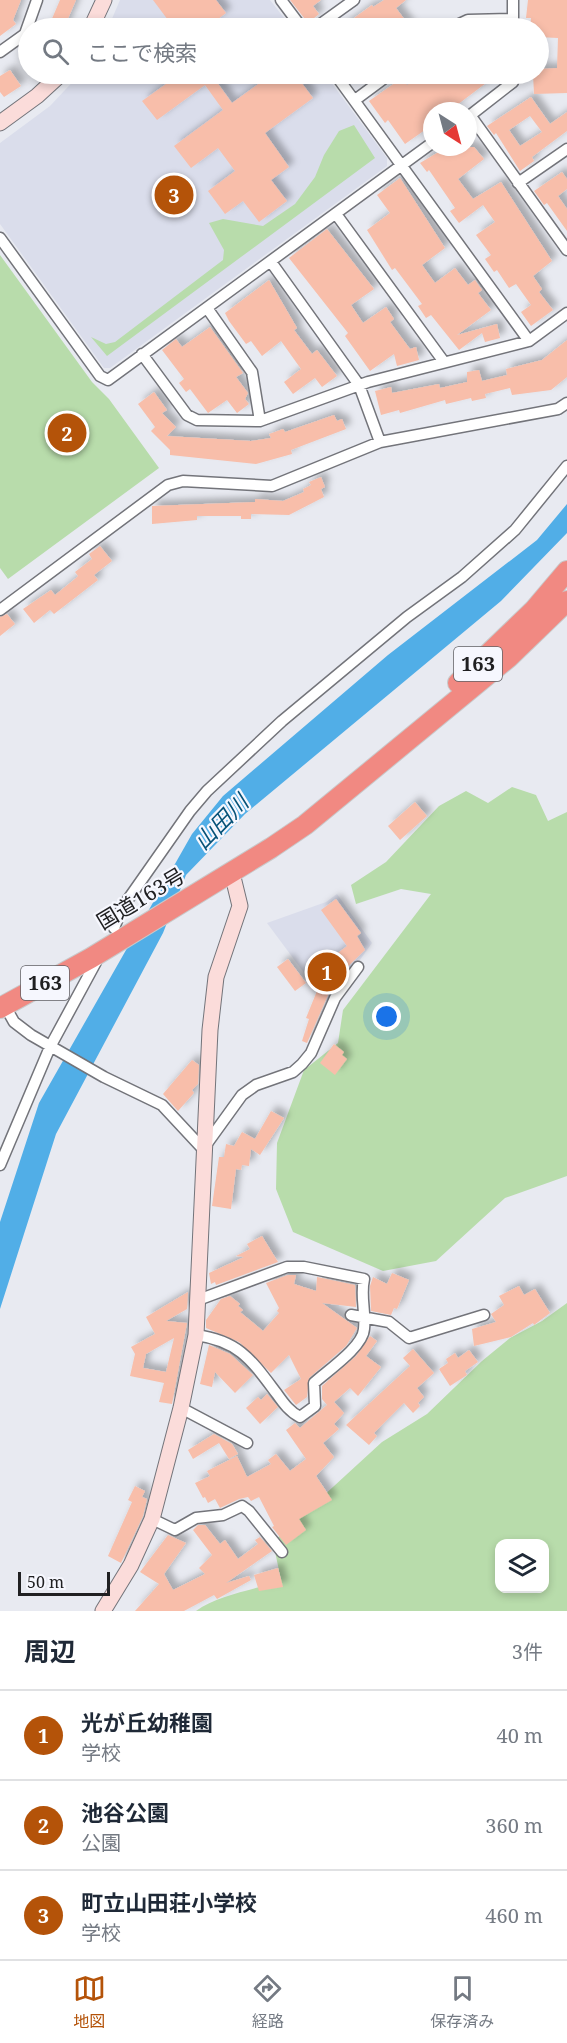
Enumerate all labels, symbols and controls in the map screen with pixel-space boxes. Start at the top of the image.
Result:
search box [18,18,549,84]
icon: search [39,35,72,68]
text: ここで検索 [87,37,197,67]
north arrow [423,102,477,156]
pin: 3 [154,172,194,218]
pin: 2 [48,410,86,456]
road number: 163 [454,647,502,681]
water label: 山田川 [187,786,255,855]
street label: 国道163号 [91,861,190,935]
pin: 1 [308,950,346,994]
road number: 163 [21,966,69,1000]
your location [372,1002,401,1031]
map controls [495,1539,549,1593]
button: layers [495,1539,549,1593]
scale bar [18,1569,110,1596]
text: 50 m [27,1571,64,1593]
text: 周辺 [24,1633,76,1669]
text: 3件 [512,1638,543,1665]
text: 光が丘幼稚園 [81,1707,213,1737]
text: 1 [38,1722,49,1749]
text: 40 m [497,1722,543,1749]
text: 学校 [81,1739,121,1766]
text: 池谷公園 [81,1797,169,1827]
text: 2 [38,1812,49,1839]
text: 360 m [485,1812,543,1839]
text: 公園 [81,1829,121,1856]
text: 町立山田荘小学校 [81,1887,257,1917]
text: 3 [38,1902,49,1929]
text: 460 m [485,1902,543,1929]
text: 学校 [81,1919,121,1946]
tab: 地図 [73,1972,106,2032]
tab: 経路 [251,1972,284,2032]
tab: 保存済み [430,1972,494,2032]

